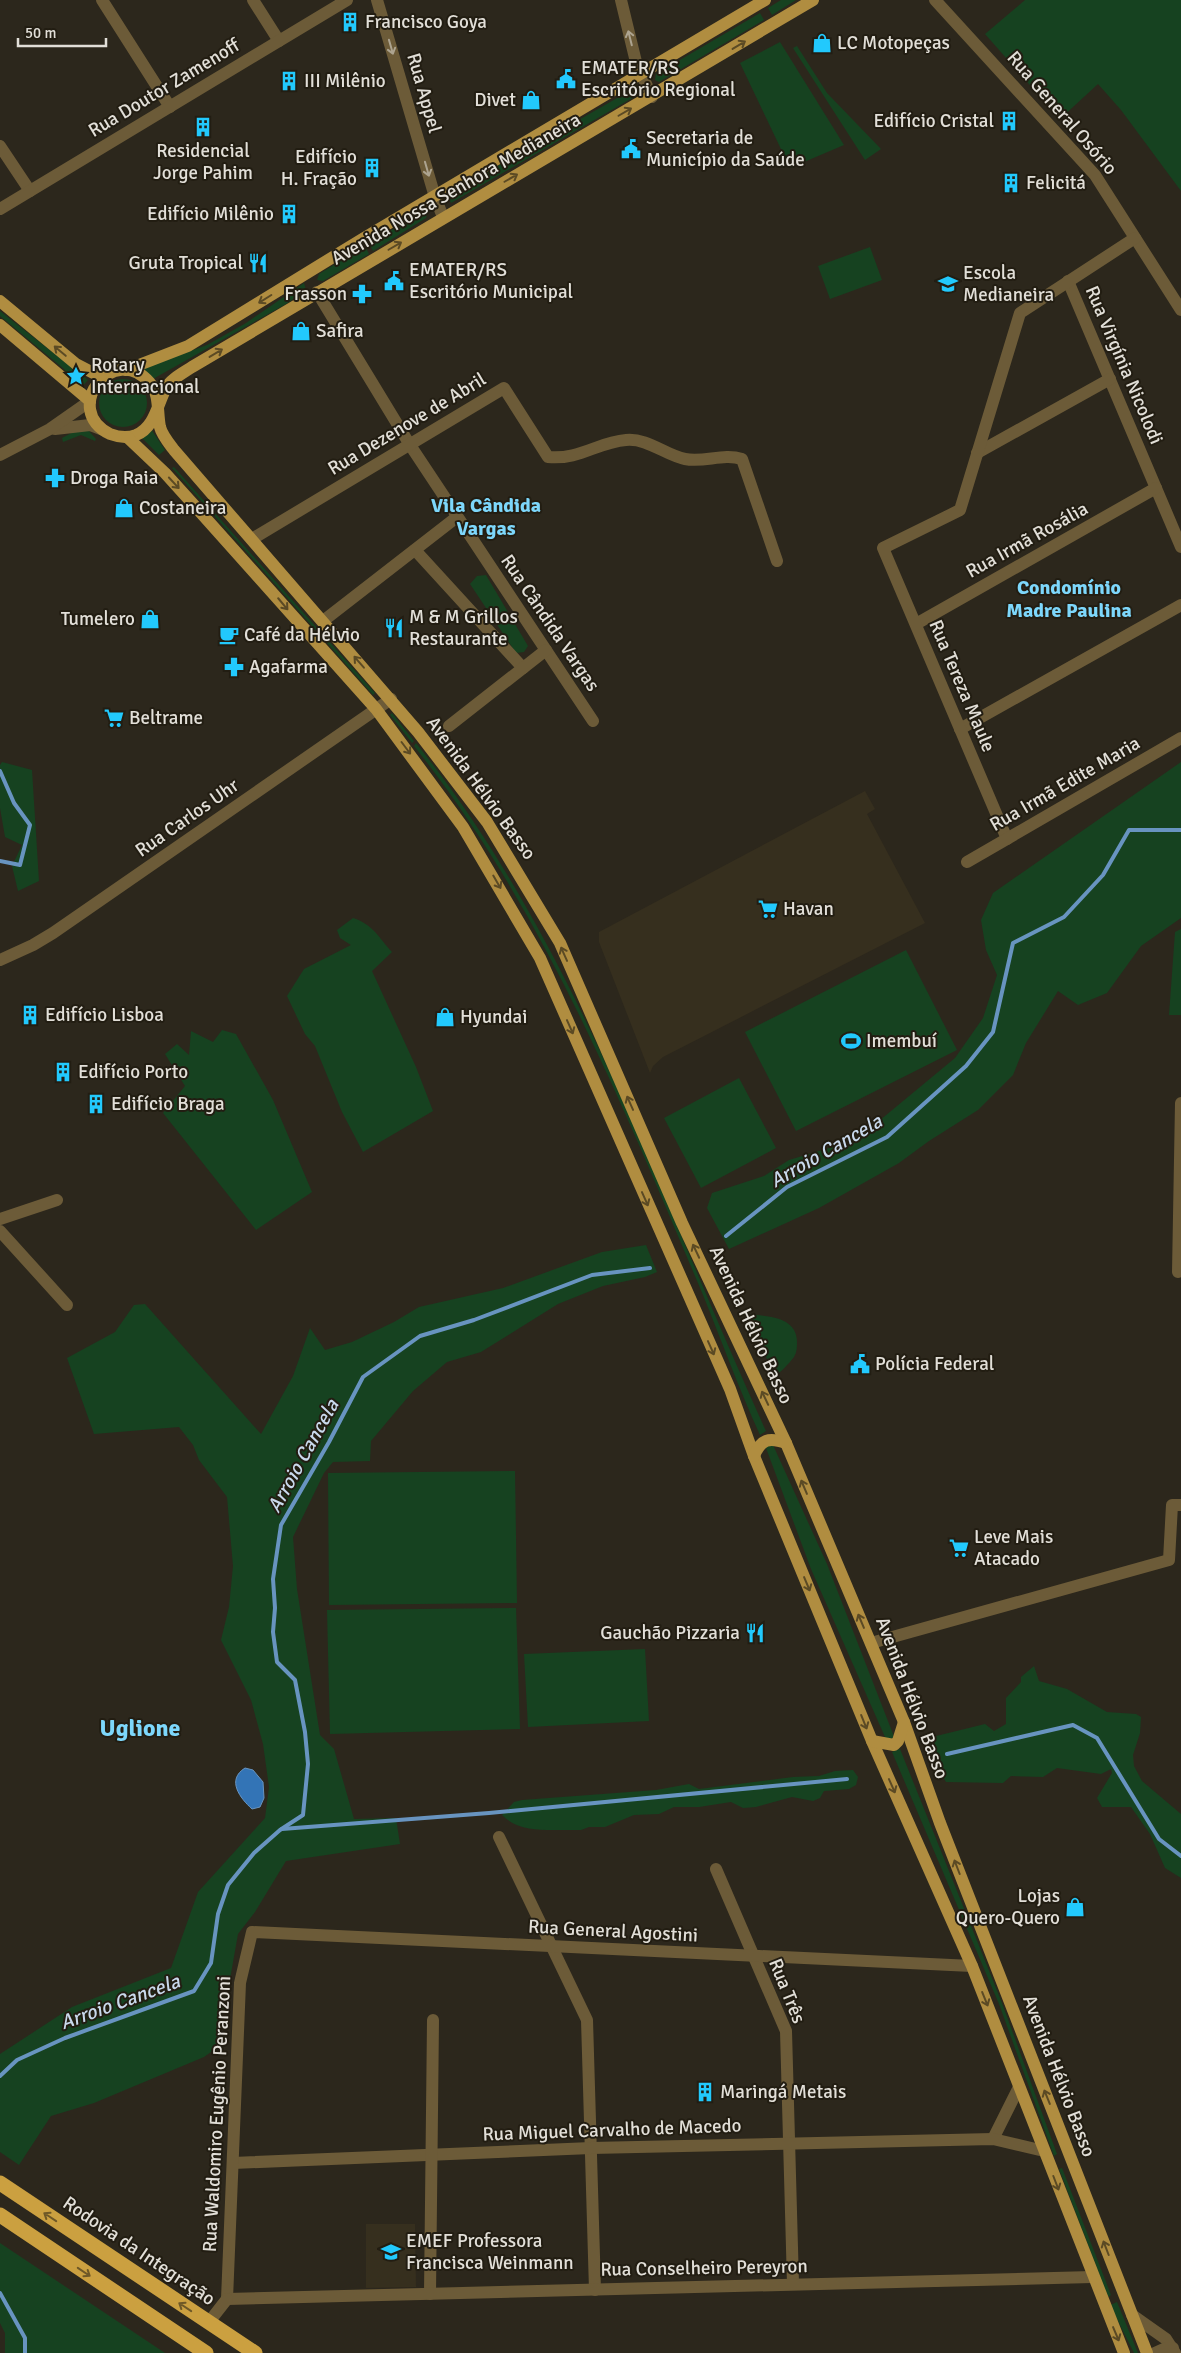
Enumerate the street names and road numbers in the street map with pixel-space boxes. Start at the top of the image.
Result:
street label: Rua Doutor Zamenoff [84,33,245,143]
street label: Rua General Osório [1002,46,1122,180]
street label: Rua Appel [401,50,447,136]
street label: Avenida Nossa Senhora Medianeira [327,108,585,270]
street label: Rua Virgínia Nicolodi [1080,282,1168,448]
street label: Rua Dezenove de Abril [324,367,490,481]
street label: Rua Irmã Rosália [962,497,1092,583]
street label: Rua Cândida Vargas [495,550,605,696]
street label: Rua Tereza Maule [923,616,1001,756]
street label: Avenida Hélvio Basso [421,712,541,865]
street label: Rua Irmã Edite Maria [986,731,1144,837]
street label: Rua Carlos Uhr [131,773,243,863]
street label: Avenida Hélvio Basso [704,1242,798,1408]
street label: Avenida Hélvio Basso [870,1614,954,1783]
street label: Rua General Agostini [527,1915,699,1947]
street label: Rua Três [763,1955,811,2027]
street label: Rua Waldomiro Eugênio Peranzoni [198,1975,236,2253]
street label: Avenida Hélvio Basso [1017,1992,1101,2161]
street label: Rua Miguel Carvalho de Macedo [482,2113,742,2147]
street label: Rodovia da Integração [58,2191,220,2311]
street label: Rua Conselheiro Pereyron [600,2254,808,2282]

